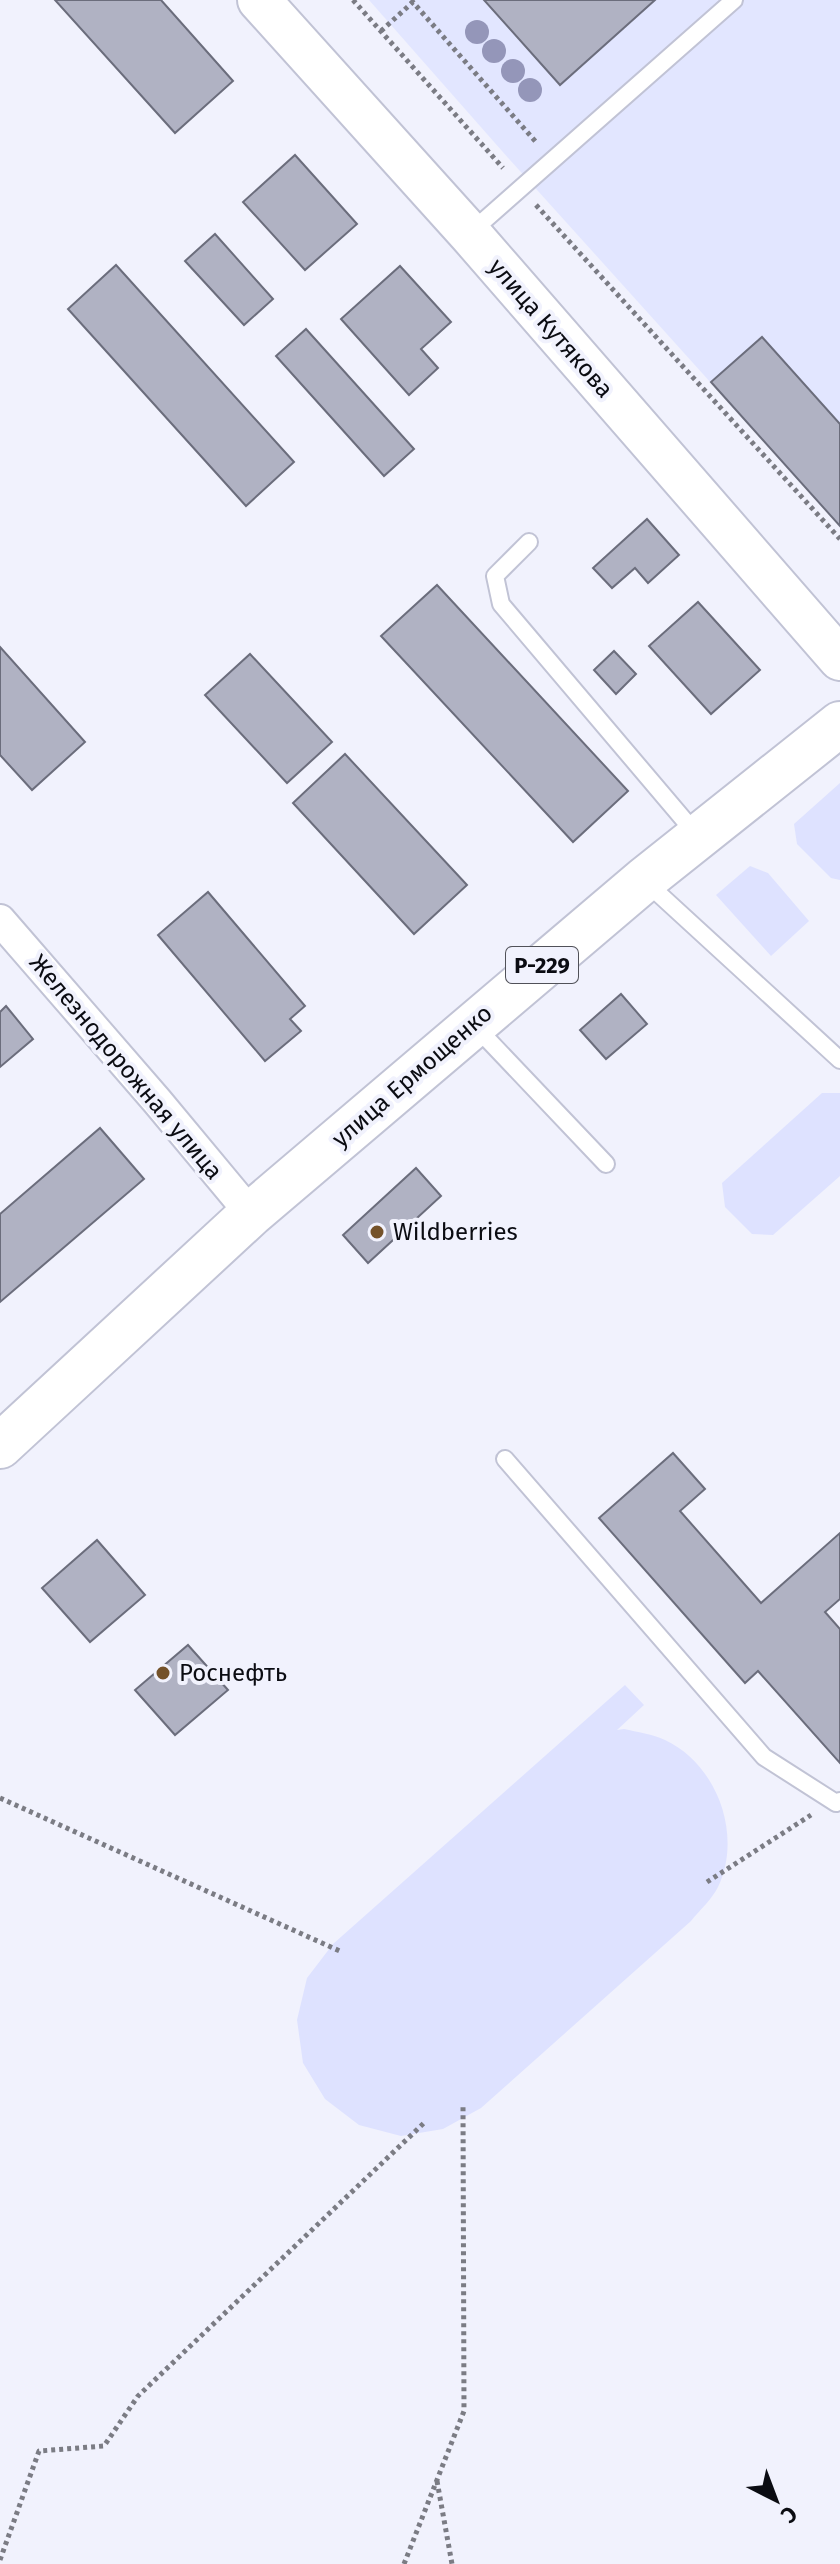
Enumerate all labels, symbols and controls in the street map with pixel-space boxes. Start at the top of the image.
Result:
street label: улица Кутякова [483,253,619,403]
road number: Р-229 [506,947,578,983]
street label: Железнодорожная улица [24,949,228,1185]
street label: улица Ермощенко [326,999,498,1153]
place label: Wildberries [393,1218,518,1246]
marker: Wildberries [368,1223,386,1241]
place label: Роснефть [179,1659,287,1687]
marker: Роснефть [154,1664,172,1682]
north arrow [736,2460,816,2540]
text: С [775,2500,803,2529]

